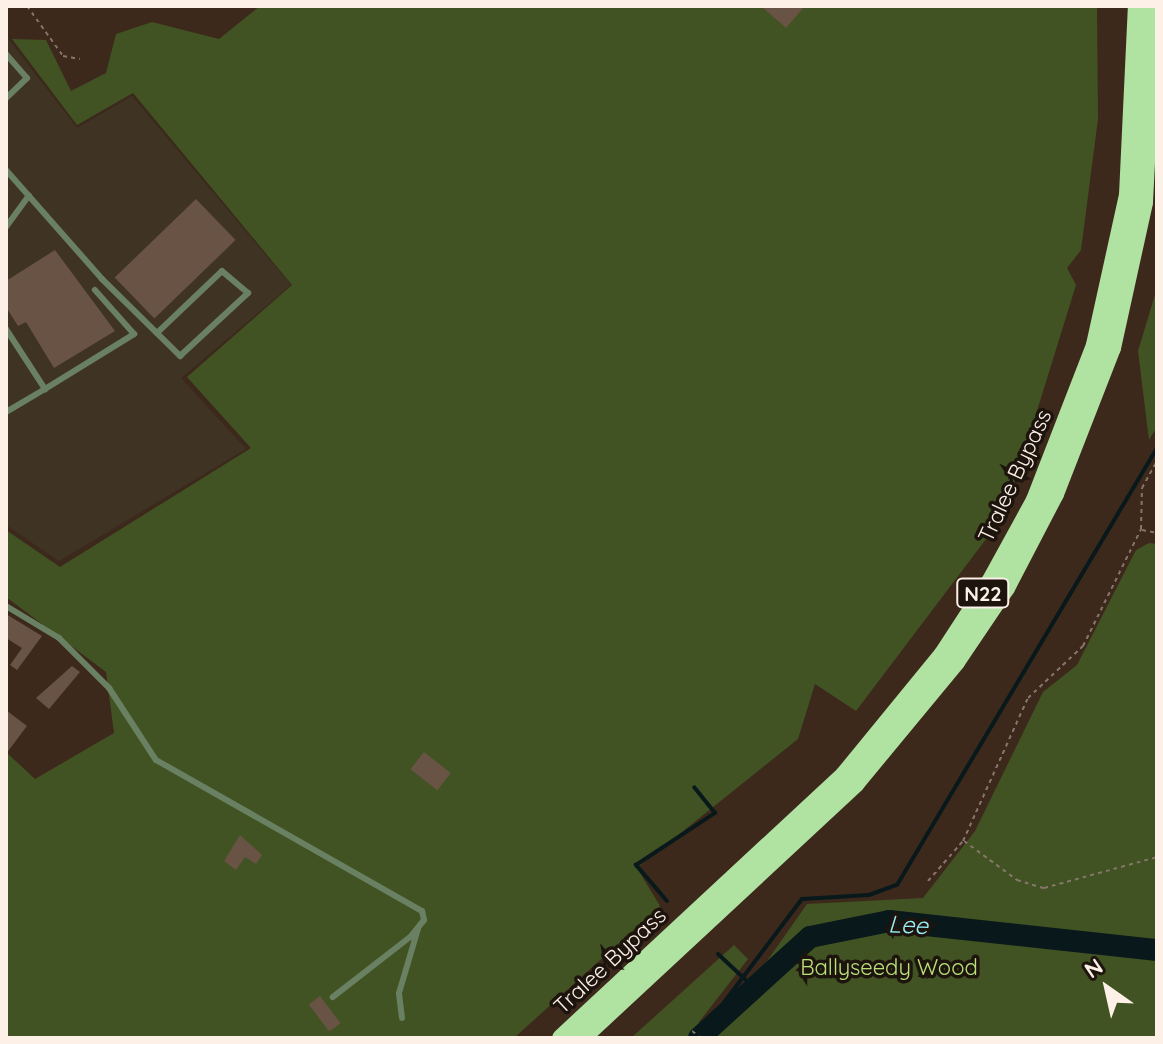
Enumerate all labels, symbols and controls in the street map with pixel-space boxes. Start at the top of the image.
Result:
street label: Tralee Bypass [973,405,1057,547]
road number: N22 [955,577,1011,609]
street label: Tralee Bypass [549,902,671,1020]
water label: Lee [887,910,929,940]
north arrow [1067,948,1147,1028]
text: N [1079,952,1108,984]
park label: Ballyseedy Wood [800,955,978,981]

